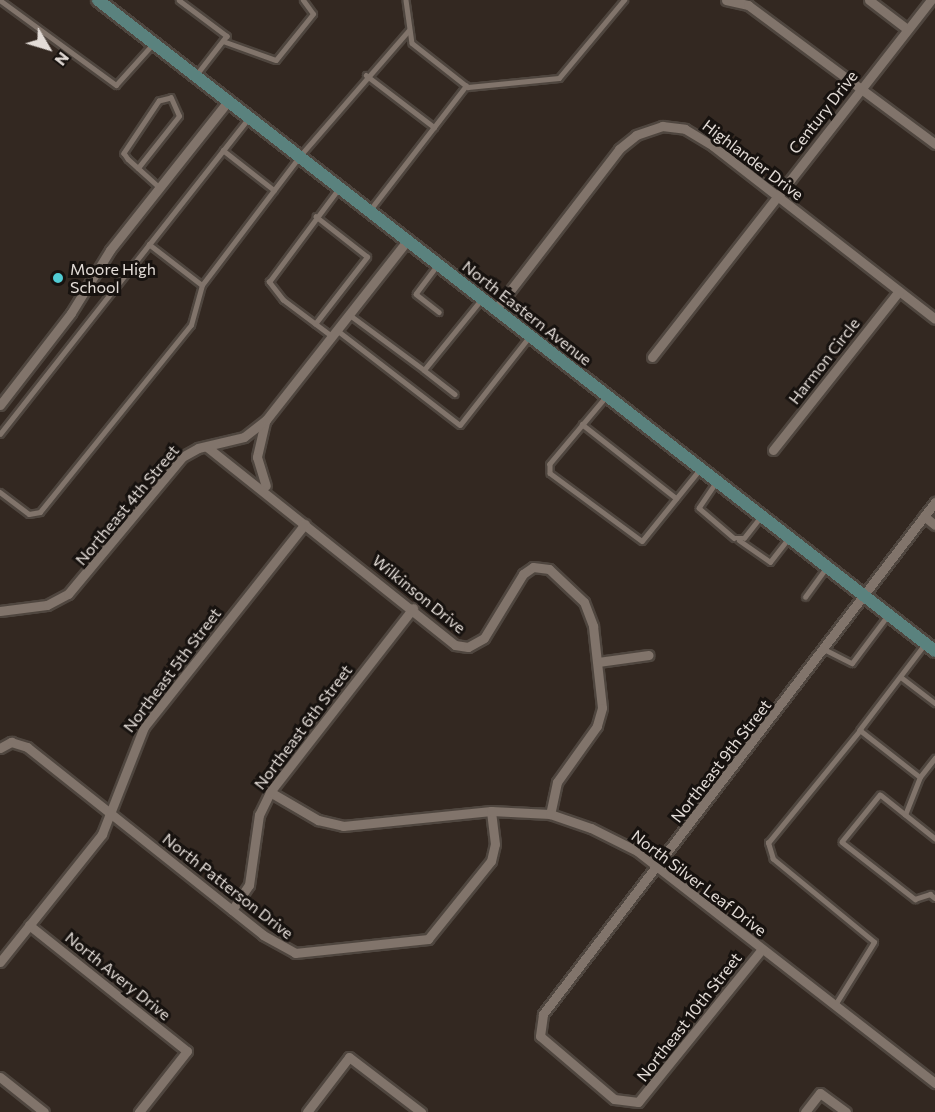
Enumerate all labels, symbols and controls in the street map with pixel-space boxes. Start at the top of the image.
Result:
north arrow [18,18,78,78]
text: N [51,49,74,70]
street label: Century Drive [785,67,861,157]
street label: Highlander Drive [699,116,807,204]
street label: North Eastern Avenue [459,257,595,369]
place label: Moore High School [70,259,156,297]
marker: Moore High School [51,271,65,285]
street label: Harmon Circle [784,314,864,408]
street label: Northeast 4th Street [71,441,183,569]
street label: Wilkinson Drive [369,551,469,637]
street label: Northeast 5th Street [119,604,225,736]
street label: Northeast 6th Street [250,661,356,793]
street label: Northeast 9th Street [667,696,775,826]
street label: North Silver Leaf Drive [628,826,770,940]
street label: North Patterson Drive [159,829,297,943]
street label: North Avery Drive [61,928,175,1024]
street label: Northeast 10th Street [633,949,745,1085]

